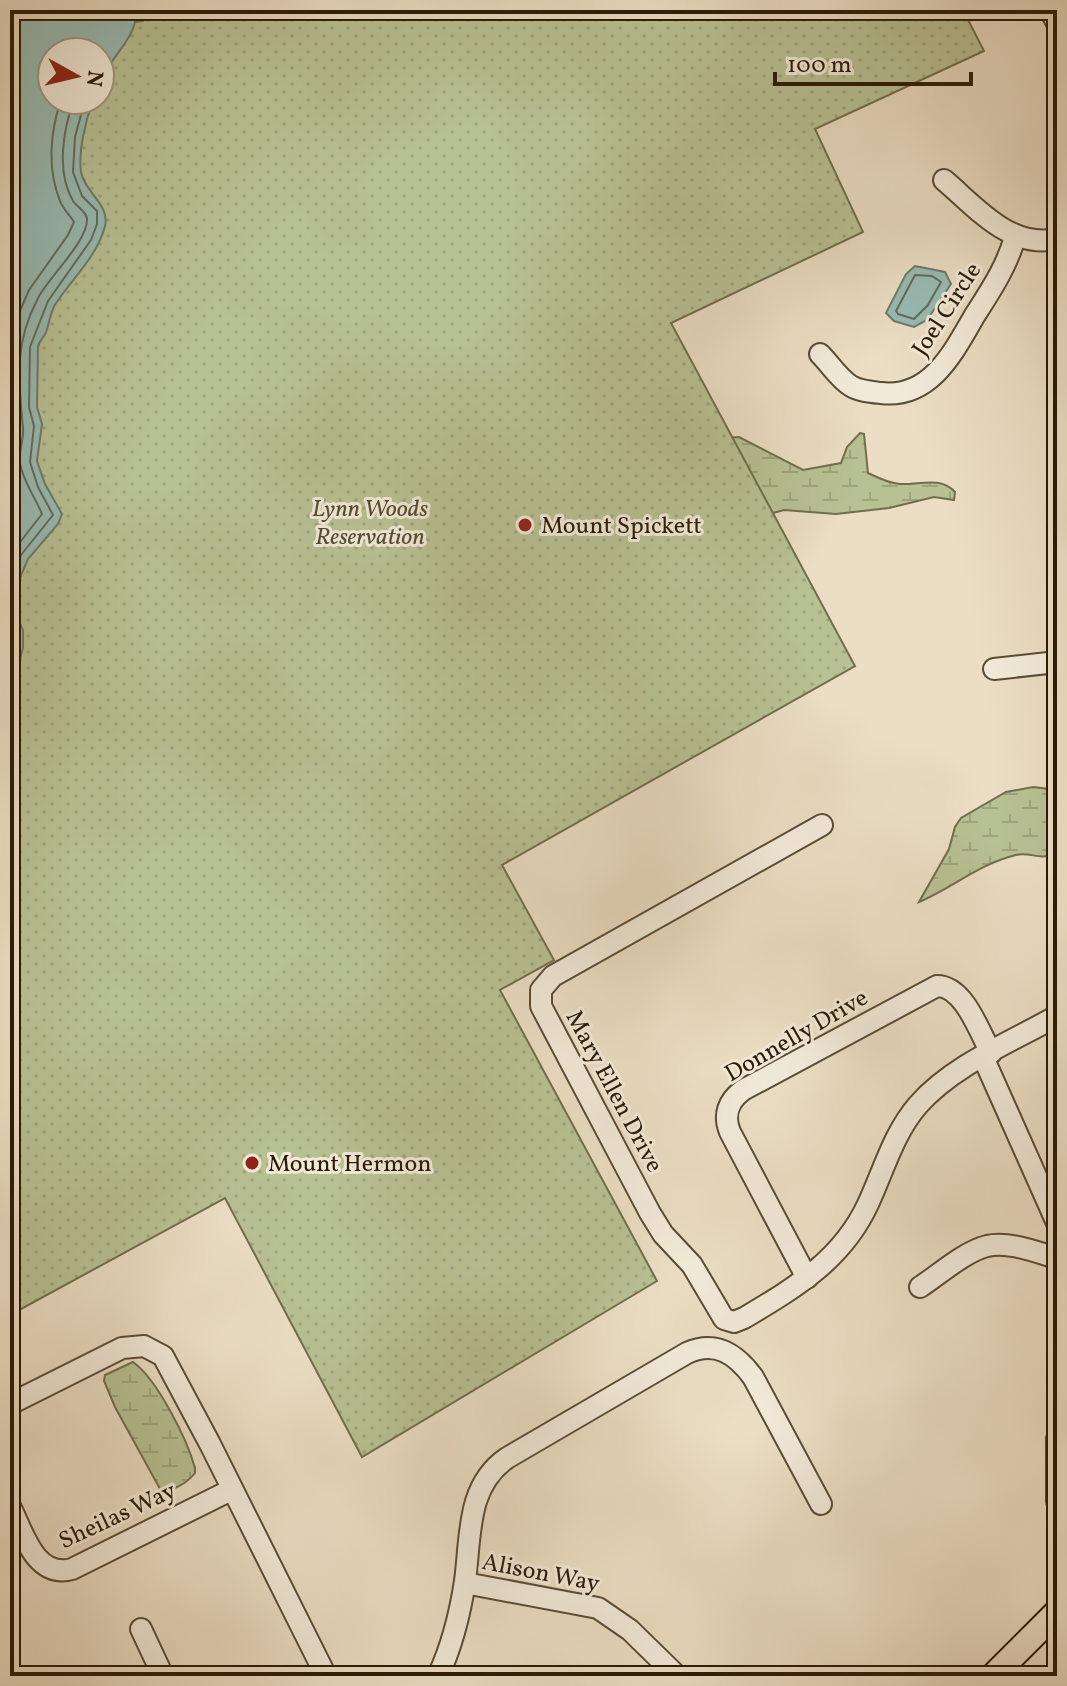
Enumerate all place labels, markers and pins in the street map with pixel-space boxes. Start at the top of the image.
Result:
place label: Mount Spickett [541,510,702,544]
marker: Mount Spickett [516,516,534,534]
place label: Mount Hermon [268,1148,432,1182]
marker: Mount Hermon [243,1154,261,1172]

